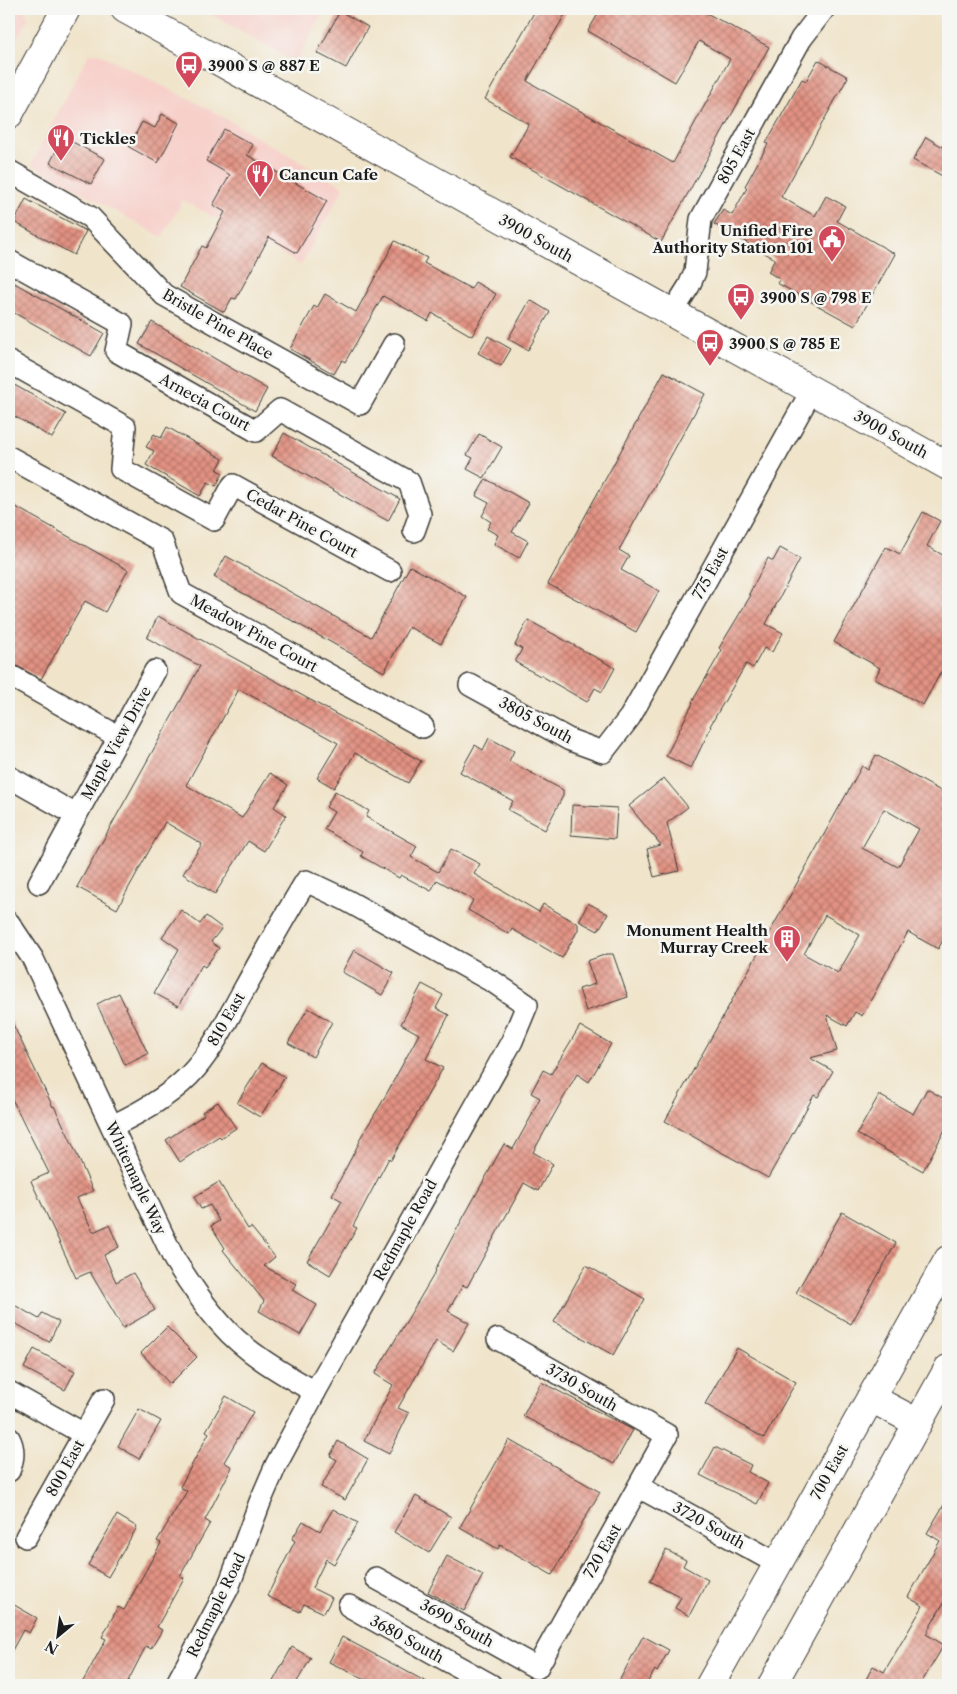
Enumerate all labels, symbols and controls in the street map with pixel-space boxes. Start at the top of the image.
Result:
bus stop icon: 3900 S @ 887 E [174,50,204,89]
place label: 3900 S @ 887 E [208,56,320,75]
restaurant icon: Tickles [46,123,76,162]
street label: 805 East [713,124,759,187]
place label: Tickles [80,129,136,148]
restaurant icon: Cancun Cafe [245,159,275,198]
place label: Cancun Cafe [279,165,378,184]
street label: 3900 South [495,210,577,267]
place label: Unified Fire Authority Station 101 [651,221,813,257]
public building icon: Unified Fire Authority Station 101 [817,224,847,263]
bus stop icon: 3900 S @ 798 E [726,282,756,321]
street label: Bristle Pine Place [159,285,277,363]
place label: 3900 S @ 798 E [760,288,872,307]
bus stop icon: 3900 S @ 785 E [695,328,725,367]
place label: 3900 S @ 785 E [729,334,840,353]
street label: Arnecia Court [155,369,254,435]
street label: 3900 South [850,406,932,463]
street label: Cedar Pine Court [243,484,362,562]
street label: 775 East [688,543,732,602]
street label: Meadow Pine Court [187,590,322,676]
street label: Maple View Drive [77,683,155,803]
street label: 3805 South [496,693,577,748]
place label: Monument Health Murray Creek [626,921,769,957]
building icon: Monument Health Murray Creek [772,924,802,963]
street label: 810 East [203,988,249,1049]
street label: Whitemaple Way [101,1117,171,1238]
street label: Redmaple Road [369,1176,441,1284]
street label: 3730 South [543,1359,622,1415]
street label: 800 East [42,1436,89,1500]
street label: 700 East [806,1440,852,1503]
street label: 3720 South [669,1497,749,1553]
street label: 720 East [579,1520,625,1582]
street label: Redmaple Road [183,1550,249,1660]
street label: 3690 South [417,1595,498,1651]
street label: 3680 South [367,1611,448,1667]
north arrow [32,1612,82,1662]
text: N [42,1637,61,1658]

